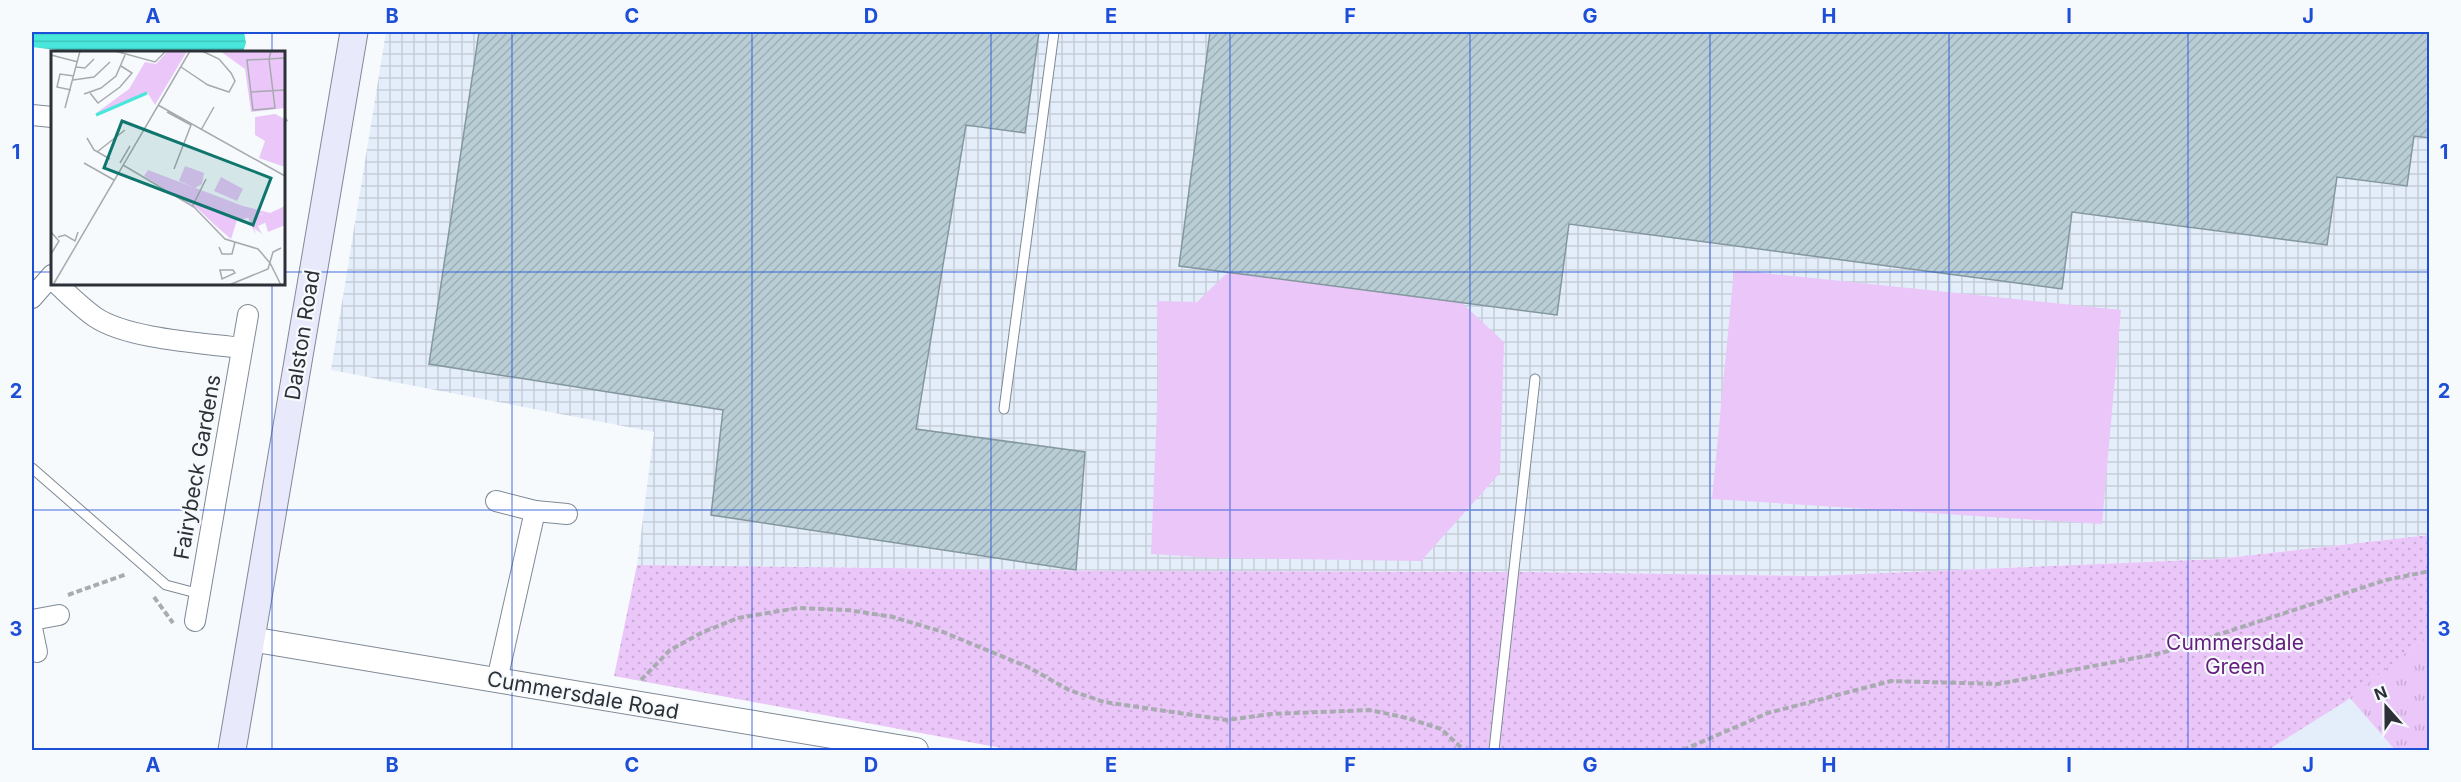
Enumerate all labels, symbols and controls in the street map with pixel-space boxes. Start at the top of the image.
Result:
text: A [146,4,161,28]
text: B [385,4,399,28]
text: C [625,4,639,28]
text: D [864,4,878,28]
text: E [1105,4,1117,28]
text: F [1344,4,1356,28]
text: G [1582,4,1598,28]
text: H [1822,4,1836,28]
text: I [2066,4,2072,28]
text: J [2302,4,2314,28]
inset map [51,51,285,285]
text: 1 [12,140,20,164]
text: 1 [2440,140,2448,164]
street label: Dalston Road [279,268,325,402]
street label: Fairybeck Gardens [168,373,226,561]
text: 2 [10,379,22,403]
text: 2 [2438,379,2450,403]
text: 3 [10,617,22,641]
text: 3 [2438,617,2450,641]
park label: Cummersdale Green [2166,630,2304,679]
street label: Cummersdale Road [485,666,681,724]
north arrow [2356,677,2416,737]
text: N [2371,681,2390,705]
text: A [146,753,161,777]
text: B [385,753,399,777]
text: C [625,753,639,777]
text: D [864,753,878,777]
text: E [1105,753,1117,777]
text: F [1344,753,1356,777]
text: G [1582,753,1598,777]
text: H [1822,753,1836,777]
text: I [2066,753,2072,777]
text: J [2302,753,2314,777]

